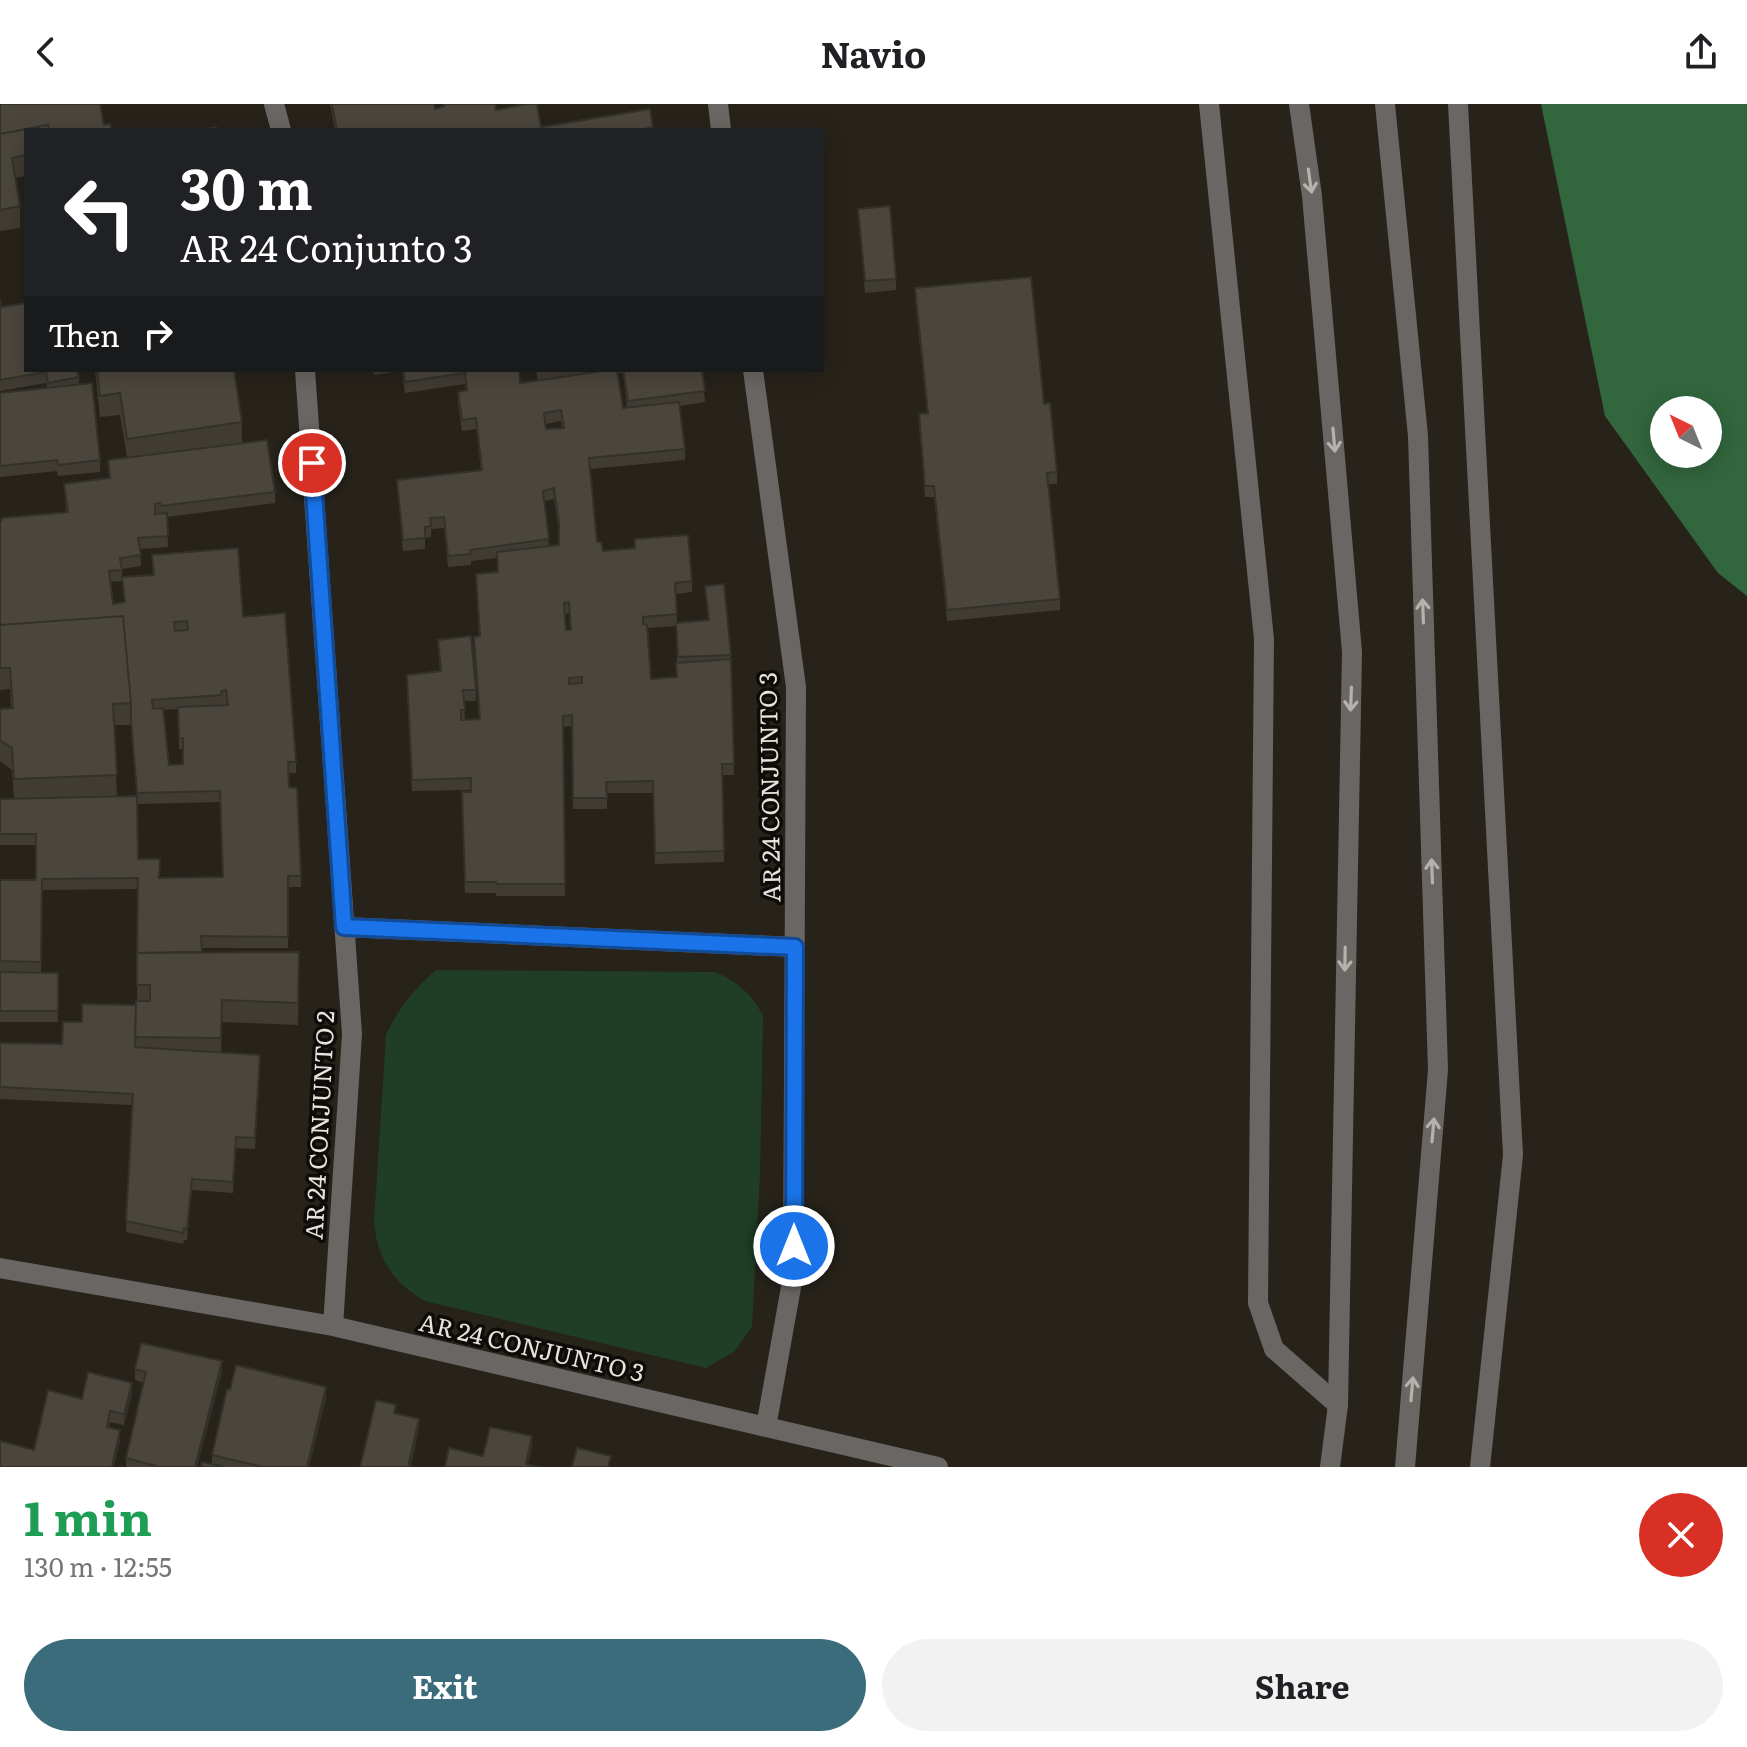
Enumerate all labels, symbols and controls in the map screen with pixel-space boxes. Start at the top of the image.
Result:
text: Navio [821,26,926,79]
icon: back [24,30,68,74]
icon: share [1679,30,1723,74]
text: 30 m [180,144,313,227]
icon: left [48,160,152,264]
one-way arrow [1303,168,1318,193]
text: AR 24 Conjunto 3 [180,220,473,273]
text: Then [48,312,120,356]
icon: right [136,312,180,356]
north arrow [1650,396,1722,468]
map controls [1650,396,1722,468]
one-way arrow [1326,426,1341,453]
pin [278,429,346,497]
icon: arrive [290,441,334,485]
one-way arrow [1416,598,1431,625]
street label: AR 24 CONJUNTO 3 [748,672,788,902]
one-way arrow [1343,685,1358,712]
one-way arrow [1424,858,1439,885]
one-way arrow [1338,945,1353,972]
street label: AR 24 CONJUNTO 2 [295,1010,341,1240]
one-way arrow [1426,1117,1441,1144]
position arrow [752,1204,836,1288]
street label: AR 24 CONJUNTO 3 [416,1303,648,1389]
one-way arrow [1404,1376,1419,1403]
text: 1 min [24,1480,152,1551]
button: close [1639,1493,1723,1577]
text: 130 m · 12:55 [24,1546,172,1585]
button: Exit [24,1639,866,1731]
button: Share [882,1639,1723,1731]

